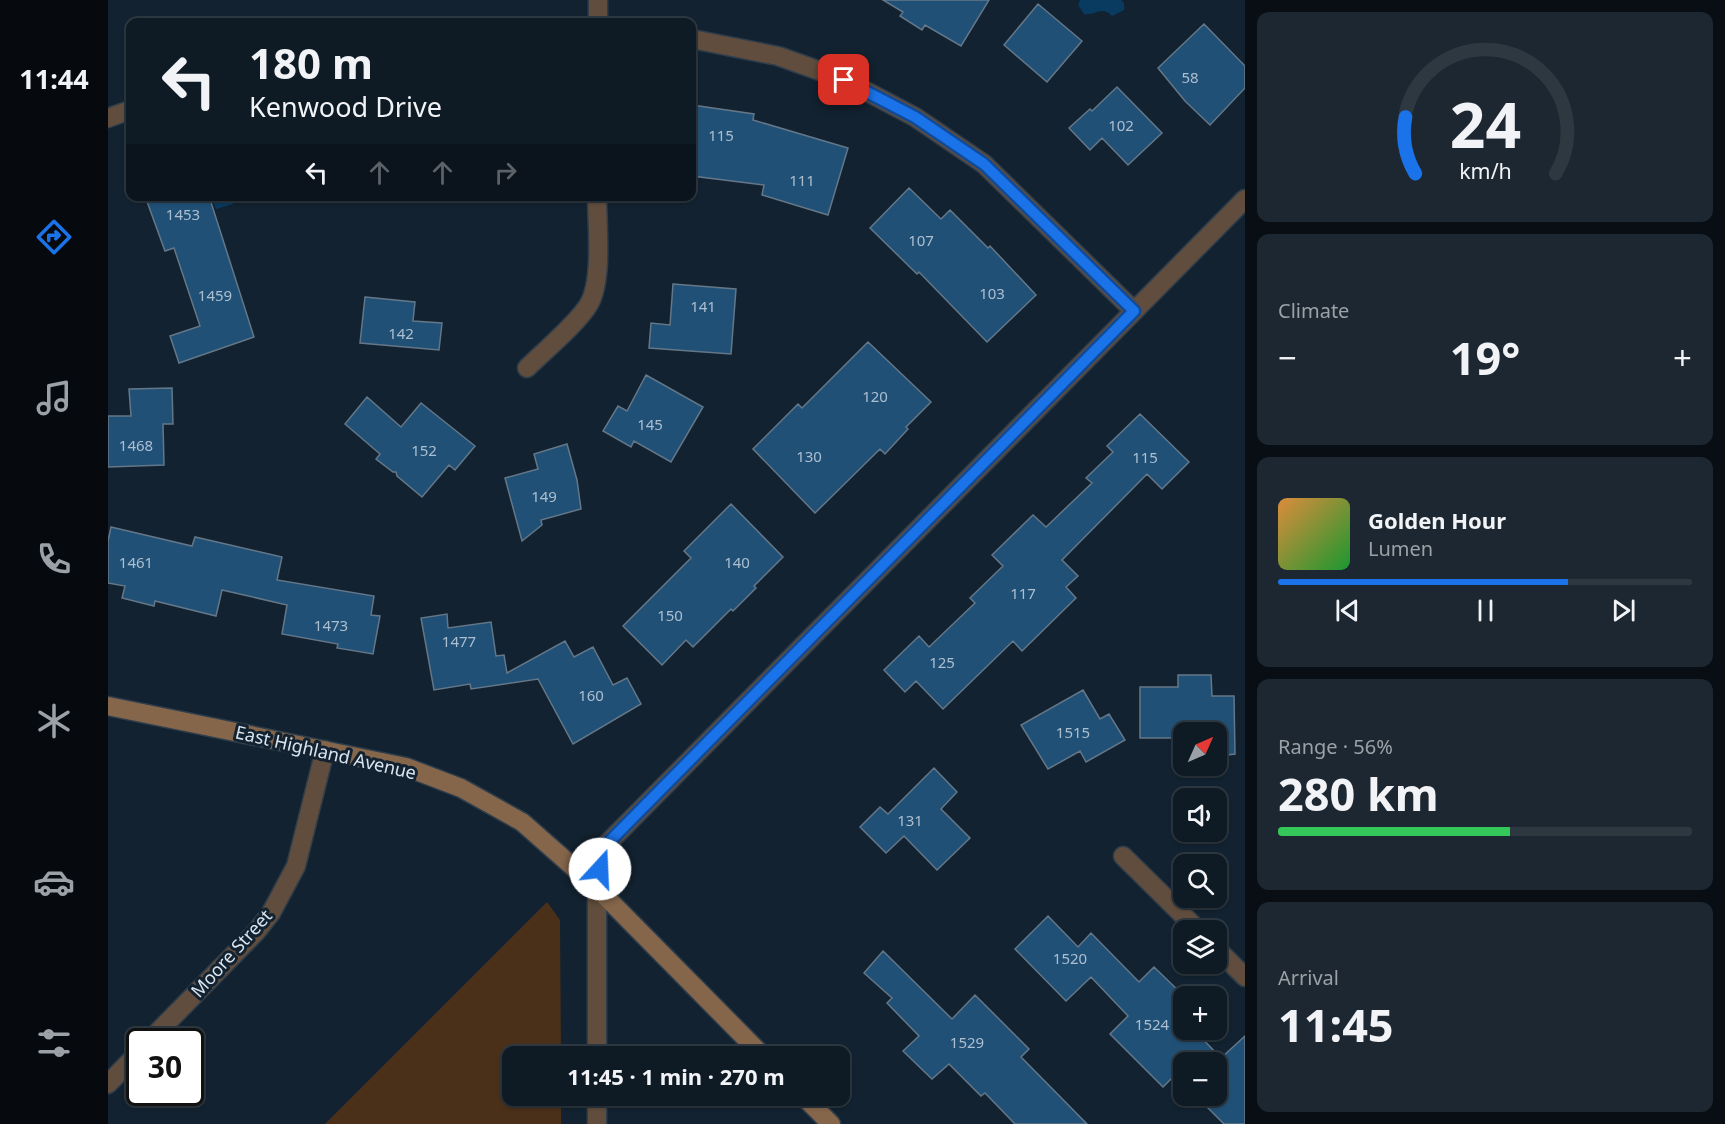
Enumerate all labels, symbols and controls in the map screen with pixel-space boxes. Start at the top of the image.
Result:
text: 180 m [249,34,373,91]
icon: left [150,42,228,120]
pin [818,54,869,105]
text: 11:44 [19,60,89,97]
icon: arrive [827,63,860,96]
house number: 58 [1181,67,1199,87]
text: 24 [1449,81,1521,166]
text: Kenwood Drive [249,88,442,125]
house number: 102 [1108,115,1134,135]
house number: 115 [708,125,734,145]
icon: left [300,156,333,189]
icon: ahead [363,156,396,189]
icon: ahead [426,156,459,189]
icon: right [489,156,522,189]
text: km/h [1459,157,1511,186]
house number: 111 [789,170,815,190]
house number: 1453 [166,204,200,224]
icon: directions [33,216,75,258]
house number: 107 [908,230,934,250]
house number: 103 [979,283,1005,303]
house number: 1459 [198,285,232,305]
house number: 141 [690,296,716,316]
text: Climate [1278,297,1349,324]
house number: 142 [388,323,414,343]
text: 19° [1450,327,1520,388]
text: − [1278,335,1297,380]
text: + [1673,335,1692,380]
icon: music [33,377,75,419]
house number: 120 [862,386,888,406]
house number: 145 [637,414,663,434]
house number: 1468 [119,435,153,455]
house number: 152 [411,440,437,460]
house number: 130 [796,446,822,466]
house number: 115 [1132,447,1158,467]
house number: 149 [531,486,557,506]
text: Golden Hour [1368,505,1506,535]
text: Lumen [1368,535,1433,562]
icon: phone [33,538,75,580]
house number: 1461 [119,552,153,572]
house number: 140 [724,552,750,572]
house number: 117 [1010,583,1036,603]
icon: previous [1331,594,1364,627]
icon: pause [1469,594,1502,627]
icon: next [1607,594,1640,627]
house number: 150 [657,605,683,625]
house number: 1473 [314,615,348,635]
house number: 1477 [442,631,476,651]
house number: 125 [929,652,955,672]
house number: 160 [578,685,604,705]
icon: climate [33,700,75,742]
street label: East Highland Avenue [233,720,419,784]
house number: 1515 [1056,722,1090,742]
north arrow [1173,722,1227,776]
map controls [1173,722,1227,1106]
text: Range · 56% [1278,733,1393,760]
text: 280 km [1278,763,1439,824]
button: sound [1173,788,1227,842]
house number: 131 [897,810,923,830]
position arrow [568,837,632,901]
button: search [1173,854,1227,908]
icon: car [33,861,75,903]
street label: Moore Street [185,904,277,1002]
button: layers [1173,920,1227,974]
house number: 1520 [1053,948,1087,968]
text: Arrival [1278,964,1339,991]
button: + [1173,986,1227,1040]
text: 11:45 [1278,994,1394,1055]
house number: 1524 [1135,1014,1170,1034]
icon: filters [33,1022,75,1064]
speed limit sign: 30 [126,1028,204,1106]
house number: 1529 [950,1032,984,1052]
button: − [1173,1052,1227,1106]
text: 11:45 · 1 min · 270 m [567,1061,785,1091]

